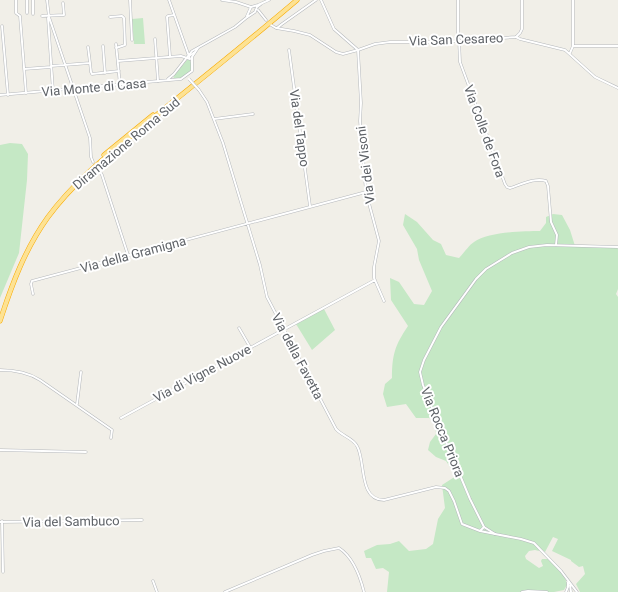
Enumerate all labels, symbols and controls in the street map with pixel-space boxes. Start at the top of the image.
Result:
street label: Via San Cesareo [408,30,504,49]
street label: Via Monte di Casa [41,75,147,100]
street label: Via Colle de Fora [461,83,508,179]
street label: Via del Tappo [287,88,312,168]
street label: Diramazione Roma Sud [70,94,183,193]
street label: Via dei Visoni [353,125,378,205]
street label: Via della Gramigna [79,233,188,276]
street label: Via della Favetta [269,311,327,402]
street label: Via di Vigne Nuove [151,341,254,405]
street label: Via Rocca Priora [418,385,467,479]
street label: Via del Sambuco [22,513,120,530]

